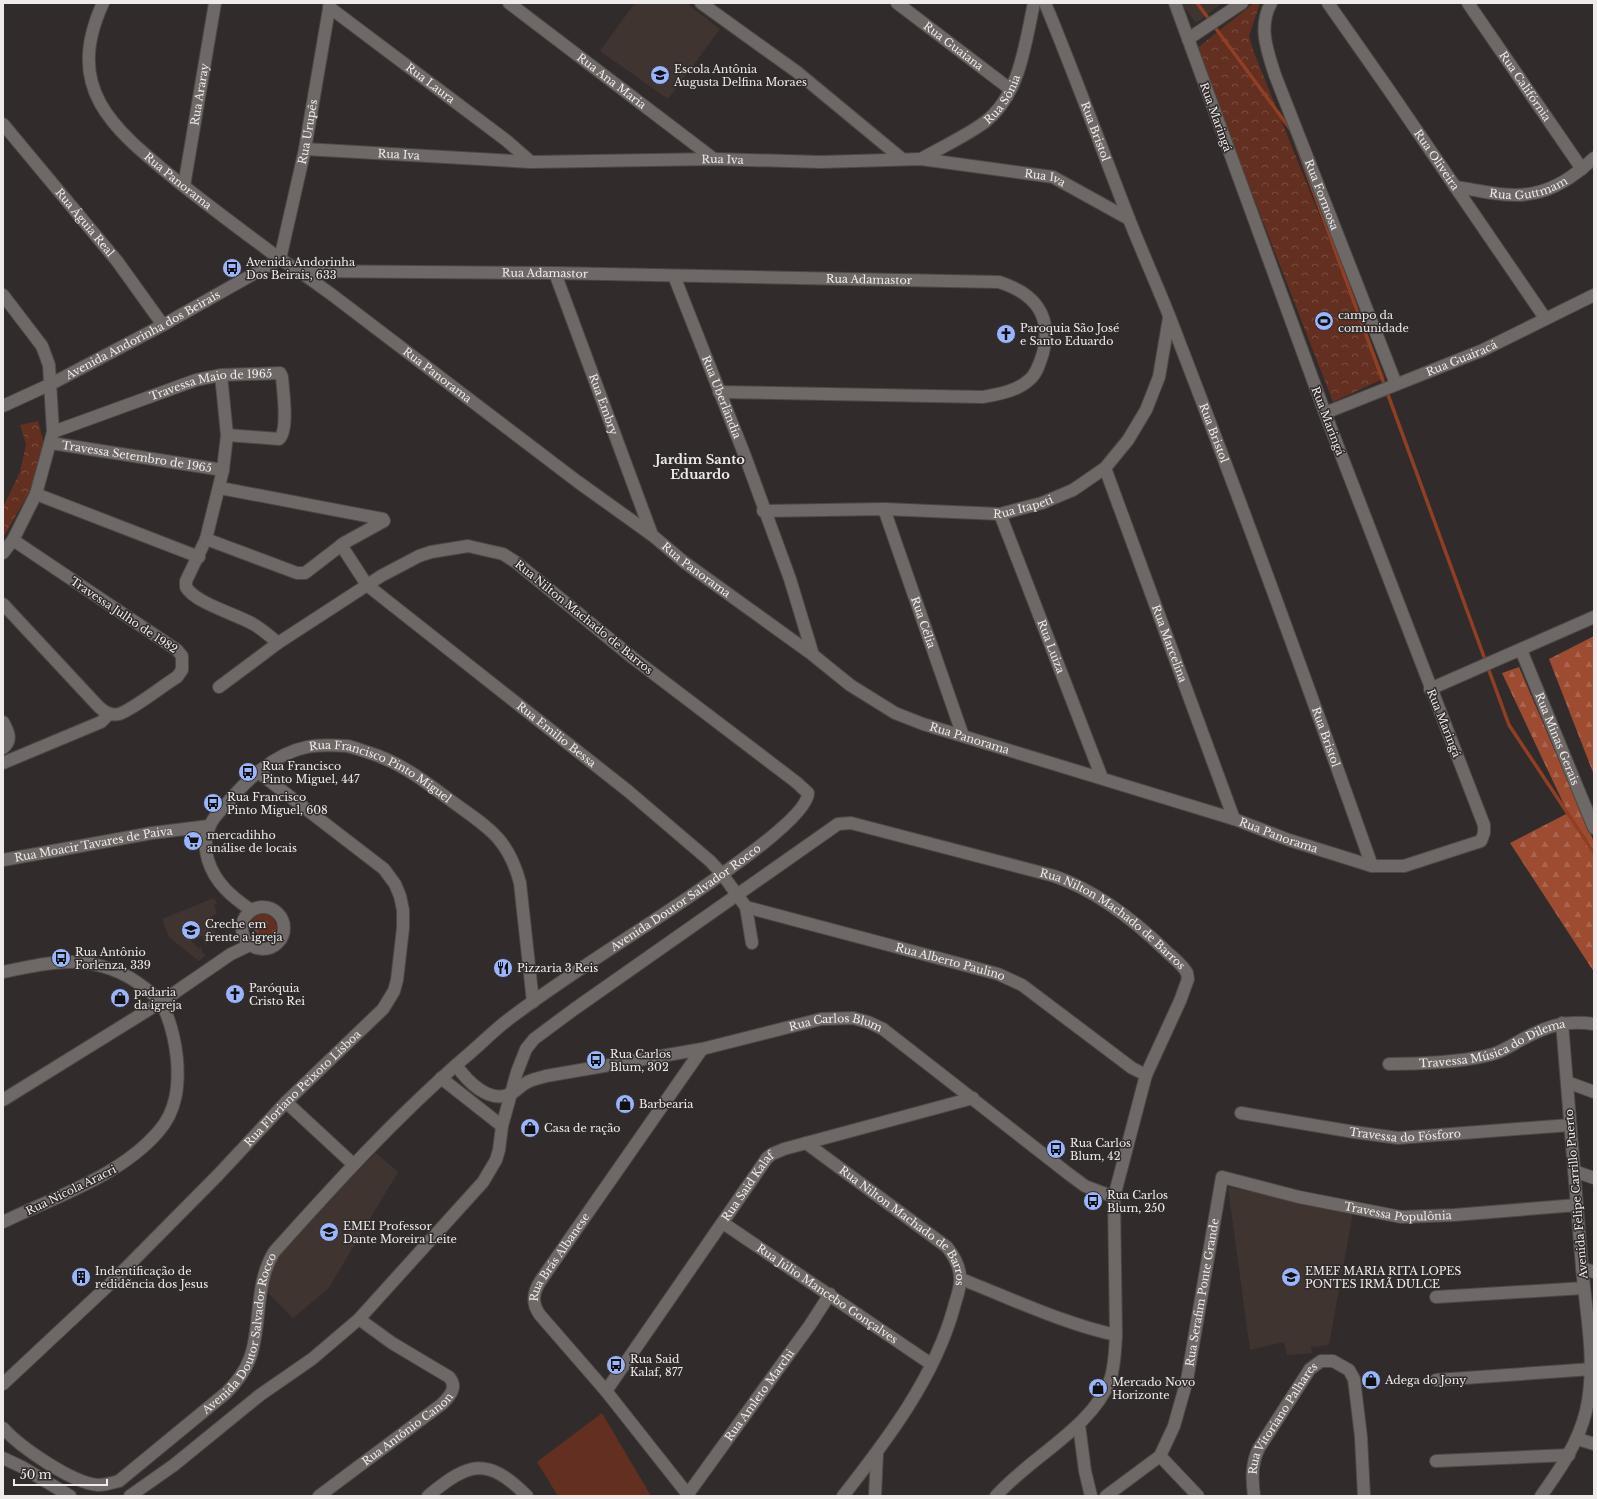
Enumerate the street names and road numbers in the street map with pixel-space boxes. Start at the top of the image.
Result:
street label: Rua Guaiana [921,19,987,74]
street label: Rua Califórnia [1496,49,1555,125]
street label: Rua Ana Maria [574,50,650,112]
street label: Rua Laura [403,60,459,107]
street label: Rua Araray [187,62,212,126]
street label: Rua Sônia [981,72,1024,127]
street label: Rua Maringá [1197,81,1235,154]
street label: Rua Urupês [295,98,320,166]
street label: Rua Bristol [1078,100,1113,164]
street label: Rua Oliveira [1411,127,1463,194]
street label: Rua Iva [377,146,421,163]
street label: Rua Panorama [141,149,215,213]
street label: Rua Iva [701,152,745,167]
street label: Rua Formosa [1302,157,1342,233]
street label: Rua Iva [1024,166,1069,190]
street label: Rua Guttmam [1488,173,1570,202]
street label: Rua Águia Real [52,185,118,260]
street label: Rua Adamastor [502,266,589,281]
street label: Rua Adamastor [826,271,913,287]
street label: Avenida Andorinha dos Beirais [62,287,223,383]
street label: Rua Guairacá [1424,337,1500,379]
street label: Rua Panorama [400,344,475,406]
street label: Rua Uberlândia [699,353,745,441]
street label: Travessa Maio de 1965 [148,366,272,403]
street label: Rua Embry [586,372,621,437]
street label: Rua Maringá [1308,385,1348,458]
street label: Rua Bristol [1196,401,1232,465]
street label: Travessa Setembro de 1965 [61,438,213,475]
street label: Rua Itapeti [993,492,1055,521]
street label: Rua Panorama [659,539,734,601]
street label: Rua Nilton Machado de Barros [512,557,656,677]
street label: Travessa Julho de 1982 [68,574,180,656]
street label: Rua Célia [908,595,939,651]
street label: Rua Marcelina [1149,603,1190,685]
street label: Rua Luiza [1034,618,1068,676]
street label: Rua Maringá [1424,687,1464,760]
street label: Rua Minas Gerais [1532,690,1583,787]
street label: Rua Emilio Bessa [514,699,600,771]
street label: Rua Bristol [1309,705,1343,769]
street label: Rua Panorama [928,719,1012,757]
street label: Rua Francisco Pinto Miguel [308,738,455,806]
street label: Rua Panorama [1237,815,1321,856]
street label: Rua Moacir Tavares de Paiva [13,823,174,865]
street label: Avenida Doutor Salvador Rocco [607,841,764,955]
street label: Rua Nilton Machado de Barros [1038,866,1188,972]
street label: Rua Alberto Paulino [894,940,1008,983]
street label: Rua Carlos Blum [787,1011,885,1035]
street label: Travessa Música do Dilema [1419,1016,1567,1070]
street label: Rua Floriano Peixoto Lisboa [241,1026,364,1149]
street label: Avenida Felipe Carrillo Puerto [1562,1108,1590,1281]
street label: Travessa do Fósforo [1348,1124,1461,1145]
street label: Rua Said Kalaf [719,1147,778,1224]
street label: Rua Nicola Aracri [24,1162,119,1218]
street label: Rua Nilton Machado de Barros [836,1163,967,1286]
street label: Travessa Populônia [1343,1199,1453,1224]
street label: Rua Brás Albanese [527,1210,593,1302]
street label: Rua Serafim Ponte Grande [1182,1217,1222,1368]
street label: Rua Júlio Mancebo Gonçalves [754,1241,901,1347]
street label: Avenida Doutor Salvador Rocco [198,1250,279,1417]
street label: Rua Amleto Marchi [722,1346,797,1444]
street label: Rua Vitoriano Palhares [1246,1359,1320,1475]
street label: Rua Antônio Canon [359,1390,456,1468]

